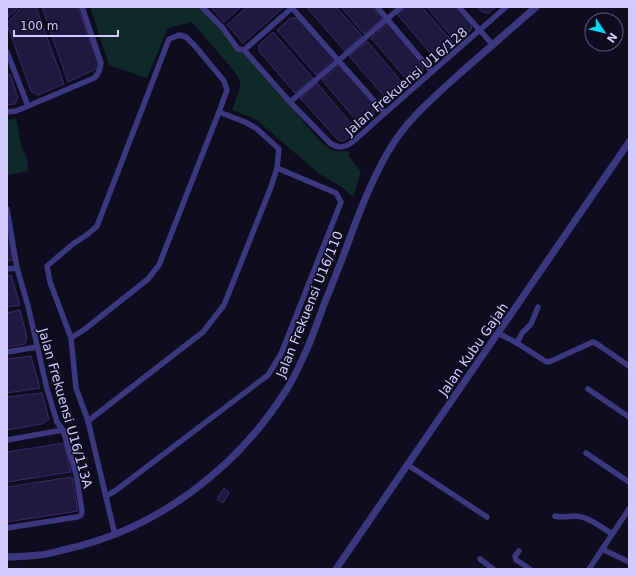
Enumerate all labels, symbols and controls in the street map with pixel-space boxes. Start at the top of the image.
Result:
scale bar [14,12,118,38]
north arrow [584,12,624,52]
text: 100 m [20,19,58,33]
street label: Jalan Frekuensi U16/128 [342,24,470,139]
text: N [604,30,620,45]
street label: Jalan Frekuensi U16/110 [273,229,346,381]
street label: Jalan Kubu Gajah [435,300,511,400]
street label: Jalan Frekuensi U16/113A [35,326,96,490]

